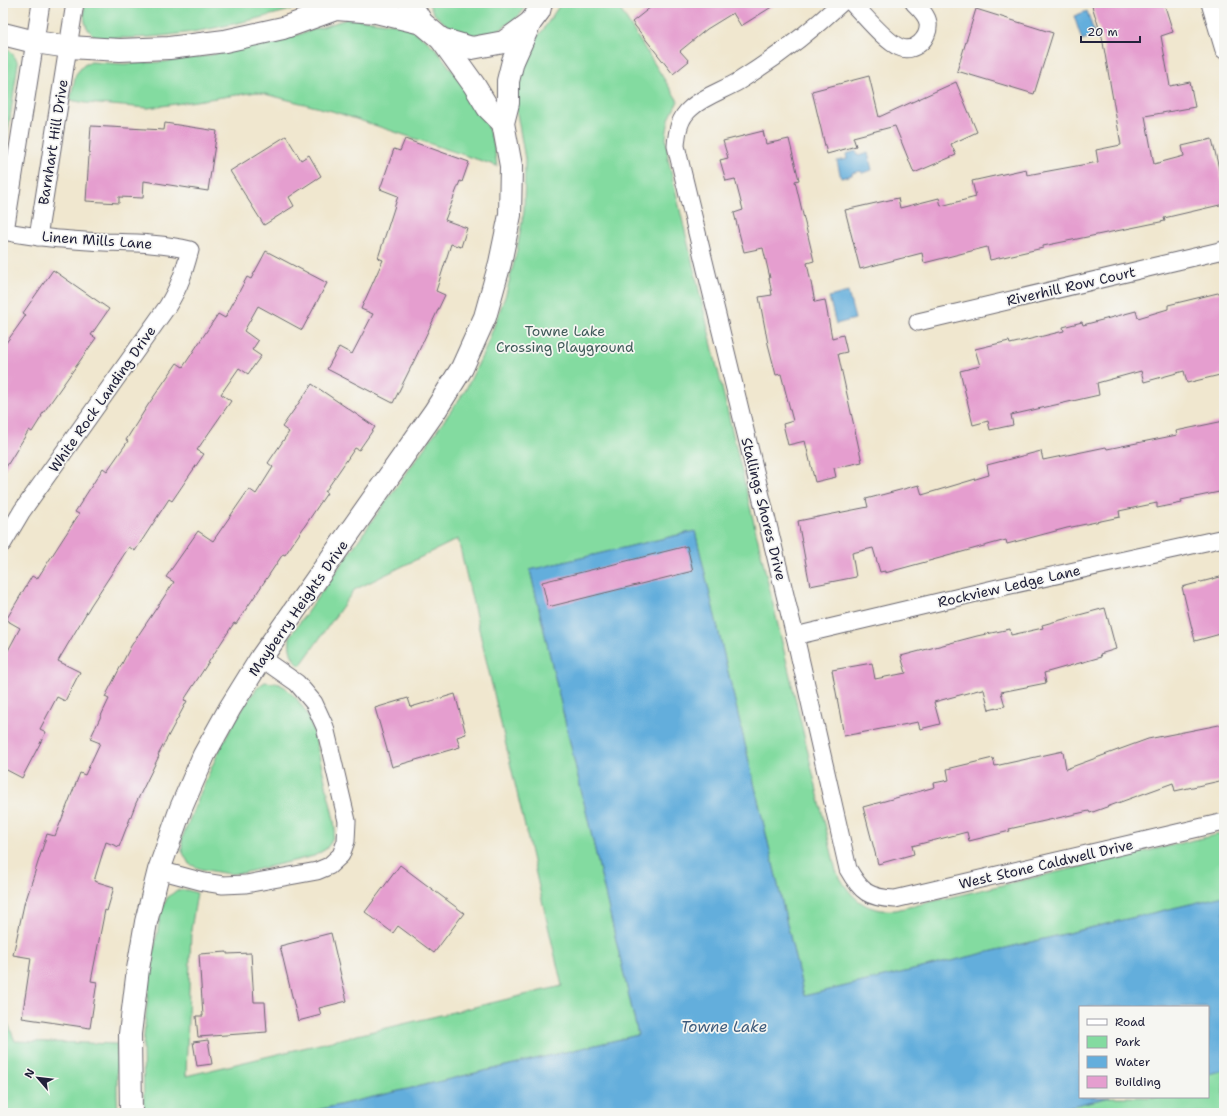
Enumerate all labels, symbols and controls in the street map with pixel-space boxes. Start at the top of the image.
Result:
scale bar [1081,18,1140,44]
text: 20 m [1087,24,1118,40]
street label: Barnhart Hill Drive [34,78,72,206]
street label: Linen Mills Lane [41,227,153,253]
street label: Riverhill Row Court [1005,262,1137,310]
street label: White Rock Landing Drive [45,322,160,476]
park label: Towne Lake Crossing Playground [496,322,634,356]
street label: Stallings Shores Drive [737,436,791,583]
street label: Mayberry Heights Drive [244,536,352,679]
street label: Rockview Ledge Lane [936,561,1082,611]
street label: West Stone Caldwell Drive [957,835,1135,893]
legend [1079,1006,1209,1098]
text: Road [1115,1014,1146,1030]
water label: Towne Lake [681,1017,767,1037]
text: Park [1115,1034,1141,1050]
text: Water [1115,1054,1151,1070]
north arrow [18,1058,58,1098]
text: N [21,1066,38,1081]
text: Building [1115,1074,1161,1090]

